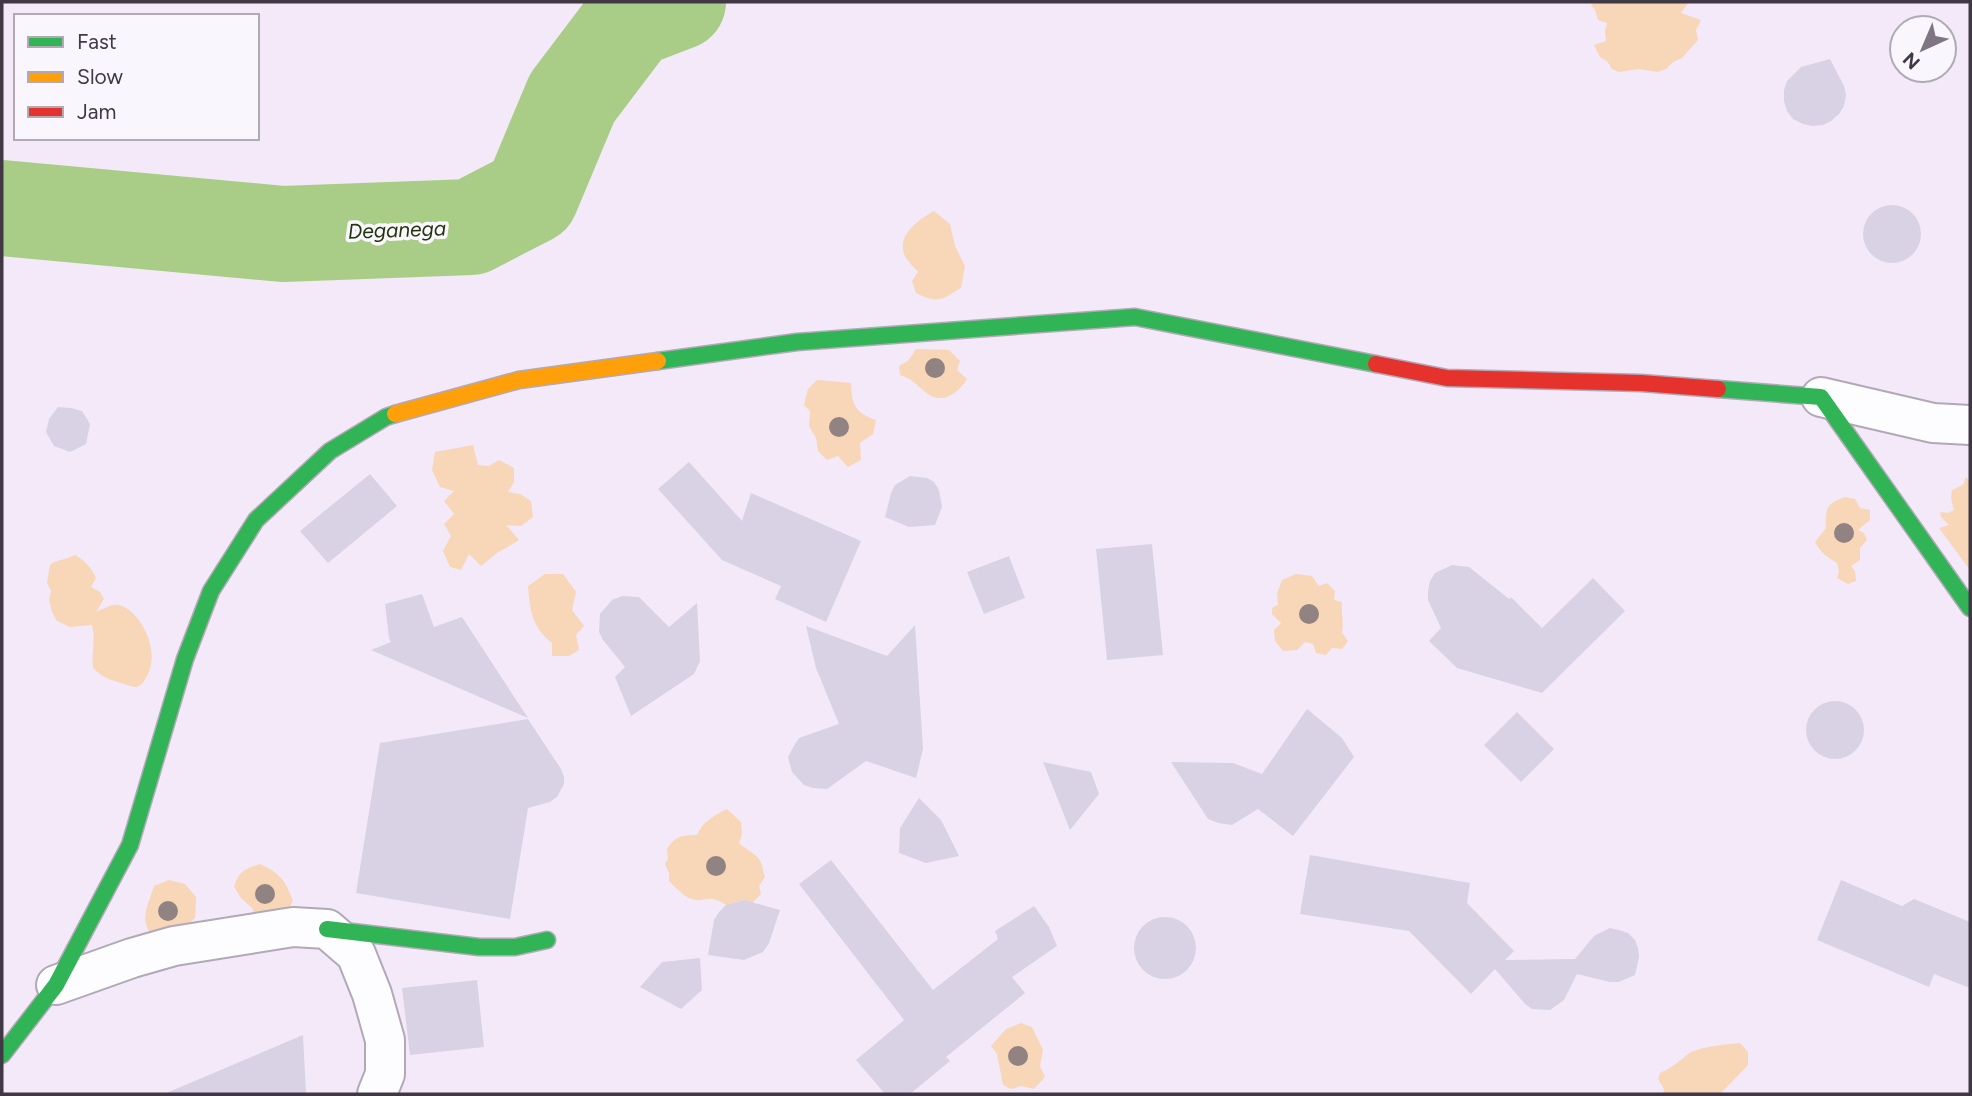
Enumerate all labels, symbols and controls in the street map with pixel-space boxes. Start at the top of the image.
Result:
legend [14,14,259,140]
north arrow [1888,14,1958,84]
text: Fast [77,29,117,54]
text: N [1898,47,1925,74]
text: Slow [77,64,123,89]
text: Jam [77,99,116,124]
water label: Deganega [347,215,447,244]

